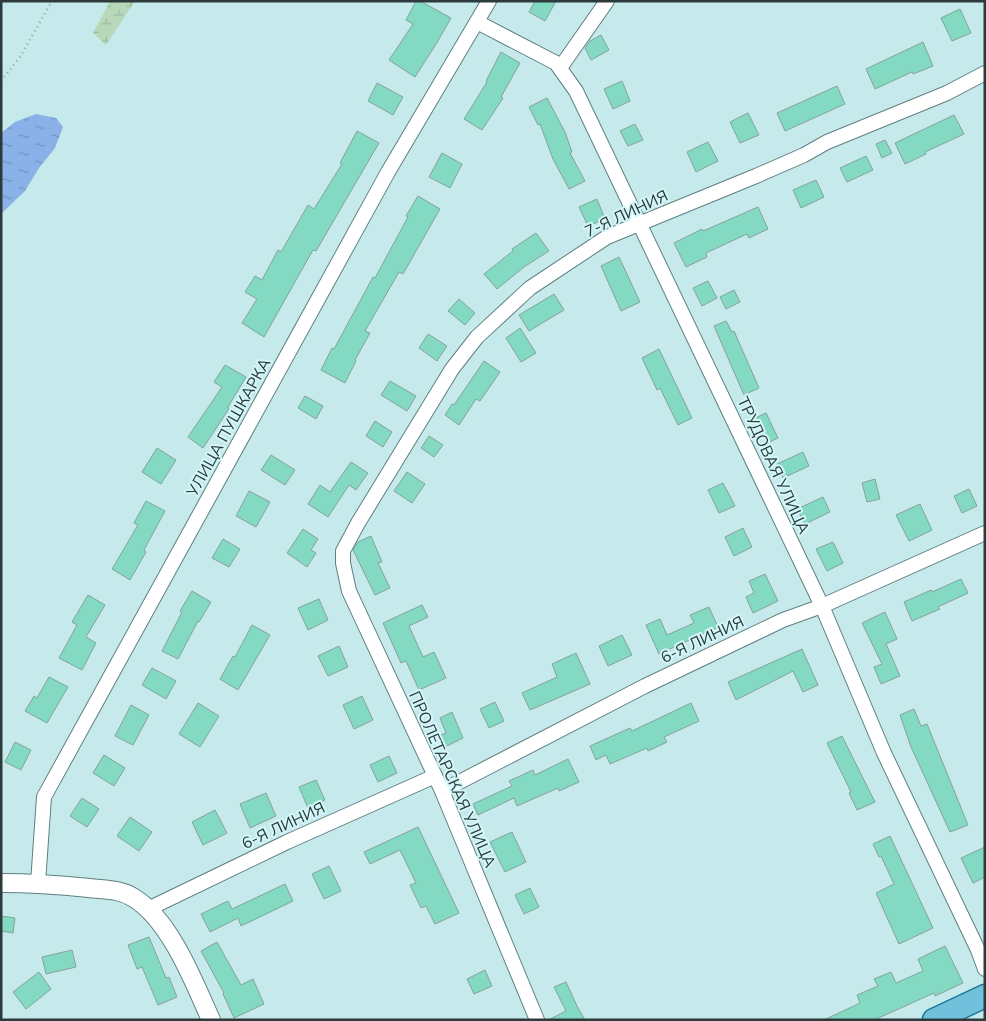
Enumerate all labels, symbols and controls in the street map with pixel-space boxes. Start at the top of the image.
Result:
street label: 7-Я ЛИНИЯ [581,185,672,243]
street label: УЛИЦА ПУШКАРКА [181,354,276,502]
street label: ТРУДОВАЯ УЛИЦА [732,393,815,538]
street label: 6-Я ЛИНИЯ [657,611,748,669]
street label: ПРОЛЕТАРСКАЯ УЛИЦА [403,688,501,871]
street label: 6-Я ЛИНИЯ [238,797,329,855]

